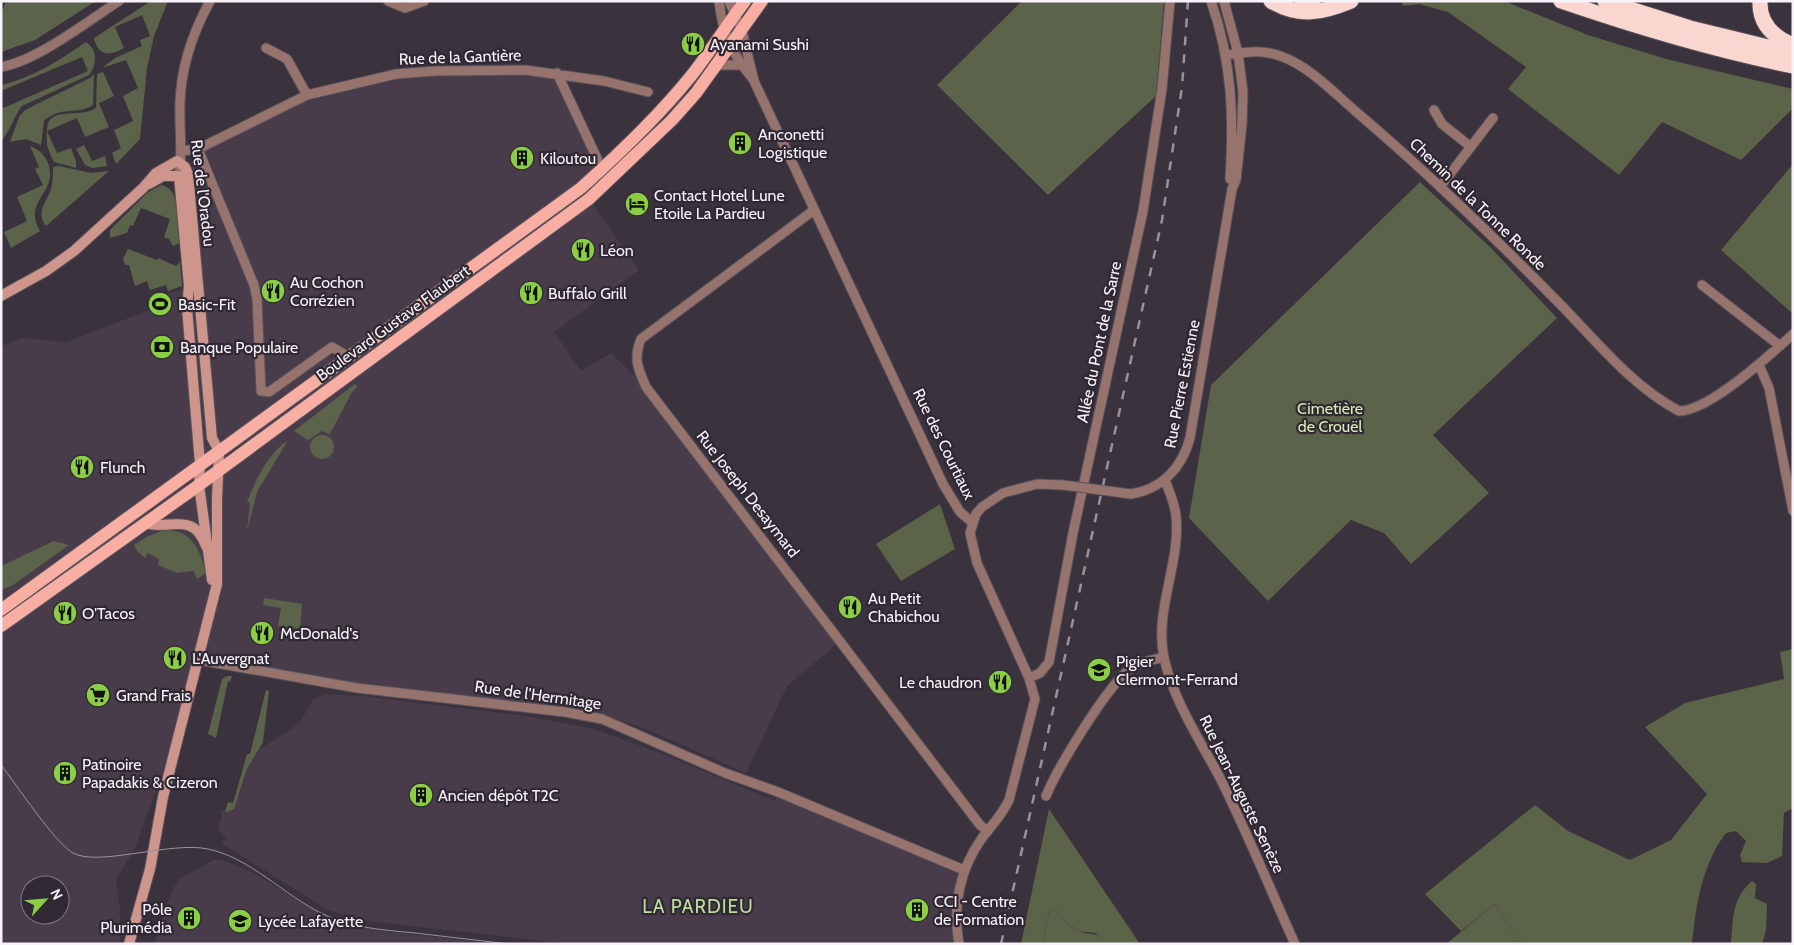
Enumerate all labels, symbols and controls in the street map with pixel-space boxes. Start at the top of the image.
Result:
restaurant icon: Ayanami Sushi [680,31,706,57]
place label: Ayanami Sushi [710,35,809,54]
street label: Rue de la Gantière [398,45,522,69]
place label: Anconetti Logistique [758,125,827,162]
building icon: Anconetti Logistique [727,130,753,156]
street label: Chemin de la Tonne Ronde [1406,134,1550,274]
street label: Rue de l'Oradou [187,138,219,248]
building icon: Kiloutou [509,145,535,171]
place label: Kiloutou [540,149,596,168]
place label: Contact Hotel Lune Etoile La Pardieu [654,186,785,223]
hotel icon: Contact Hotel Lune Etoile La Pardieu [624,191,650,217]
restaurant icon: Léon [570,237,596,263]
place label: Léon [600,241,634,260]
street label: Allée du Pont de la Sarre [1073,260,1125,424]
street label: Boulevard Gustave Flaubert [313,261,474,385]
place label: Au Cochon Corrézien [290,273,364,310]
restaurant icon: Au Cochon Corrézien [260,278,286,304]
restaurant icon: Buffalo Grill [518,280,544,306]
place label: Buffalo Grill [548,284,627,303]
sports icon: Basic-Fit [147,291,173,317]
place label: Basic-Fit [178,295,236,314]
street label: Rue Pierre Estienne [1160,318,1204,450]
bank icon: Banque Populaire [149,334,175,360]
place label: Banque Populaire [180,338,298,357]
street label: Rue des Courtiaux [909,385,979,503]
park label: Cimetière de Crouël [1297,399,1363,436]
street label: Rue Joseph Desaymard [693,427,803,561]
restaurant icon: Flunch [69,454,95,480]
place label: Flunch [100,458,145,477]
place label: Au Petit Chabichou [868,589,940,626]
restaurant icon: Au Petit Chabichou [837,594,863,620]
restaurant icon: O'Tacos [52,600,78,626]
place label: O'Tacos [82,604,135,623]
restaurant icon: McDonald's [249,620,275,646]
place label: McDonald's [280,624,359,643]
restaurant icon: L'Auvergnat [162,645,188,671]
place label: L'Auvergnat [192,649,270,668]
place label: Pigier Clermont-Ferrand [1116,652,1238,689]
school or university icon: Pigier Clermont-Ferrand [1086,657,1112,683]
restaurant icon: Le chaudron [987,669,1013,695]
place label: Le chaudron [899,673,982,692]
street label: Rue de l'Hermitage [473,677,603,713]
supermarket icon: Grand Frais [85,682,111,708]
place label: Grand Frais [116,686,191,705]
street label: Rue Jean-Auguste Senèze [1195,712,1289,876]
place label: Patinoire Papadakis & Cizeron [82,755,218,792]
building icon: Patinoire Papadakis & Cizeron [52,760,78,786]
building icon: Ancien dépôt T2C [408,782,434,808]
place label: Ancien dépôt T2C [438,786,559,805]
north arrow [20,875,70,925]
text: N [46,886,67,903]
place label: CCI - Centre de Formation [934,892,1024,929]
district label: LA PARDIEU [642,895,754,918]
building icon: CCI - Centre de Formation [904,897,930,923]
place label: Pôle Plurimédia [100,900,172,937]
building icon: Pôle Plurimédia [176,905,202,931]
school or university icon: Lycée Lafayette [227,908,253,934]
place label: Lycée Lafayette [258,912,363,931]

